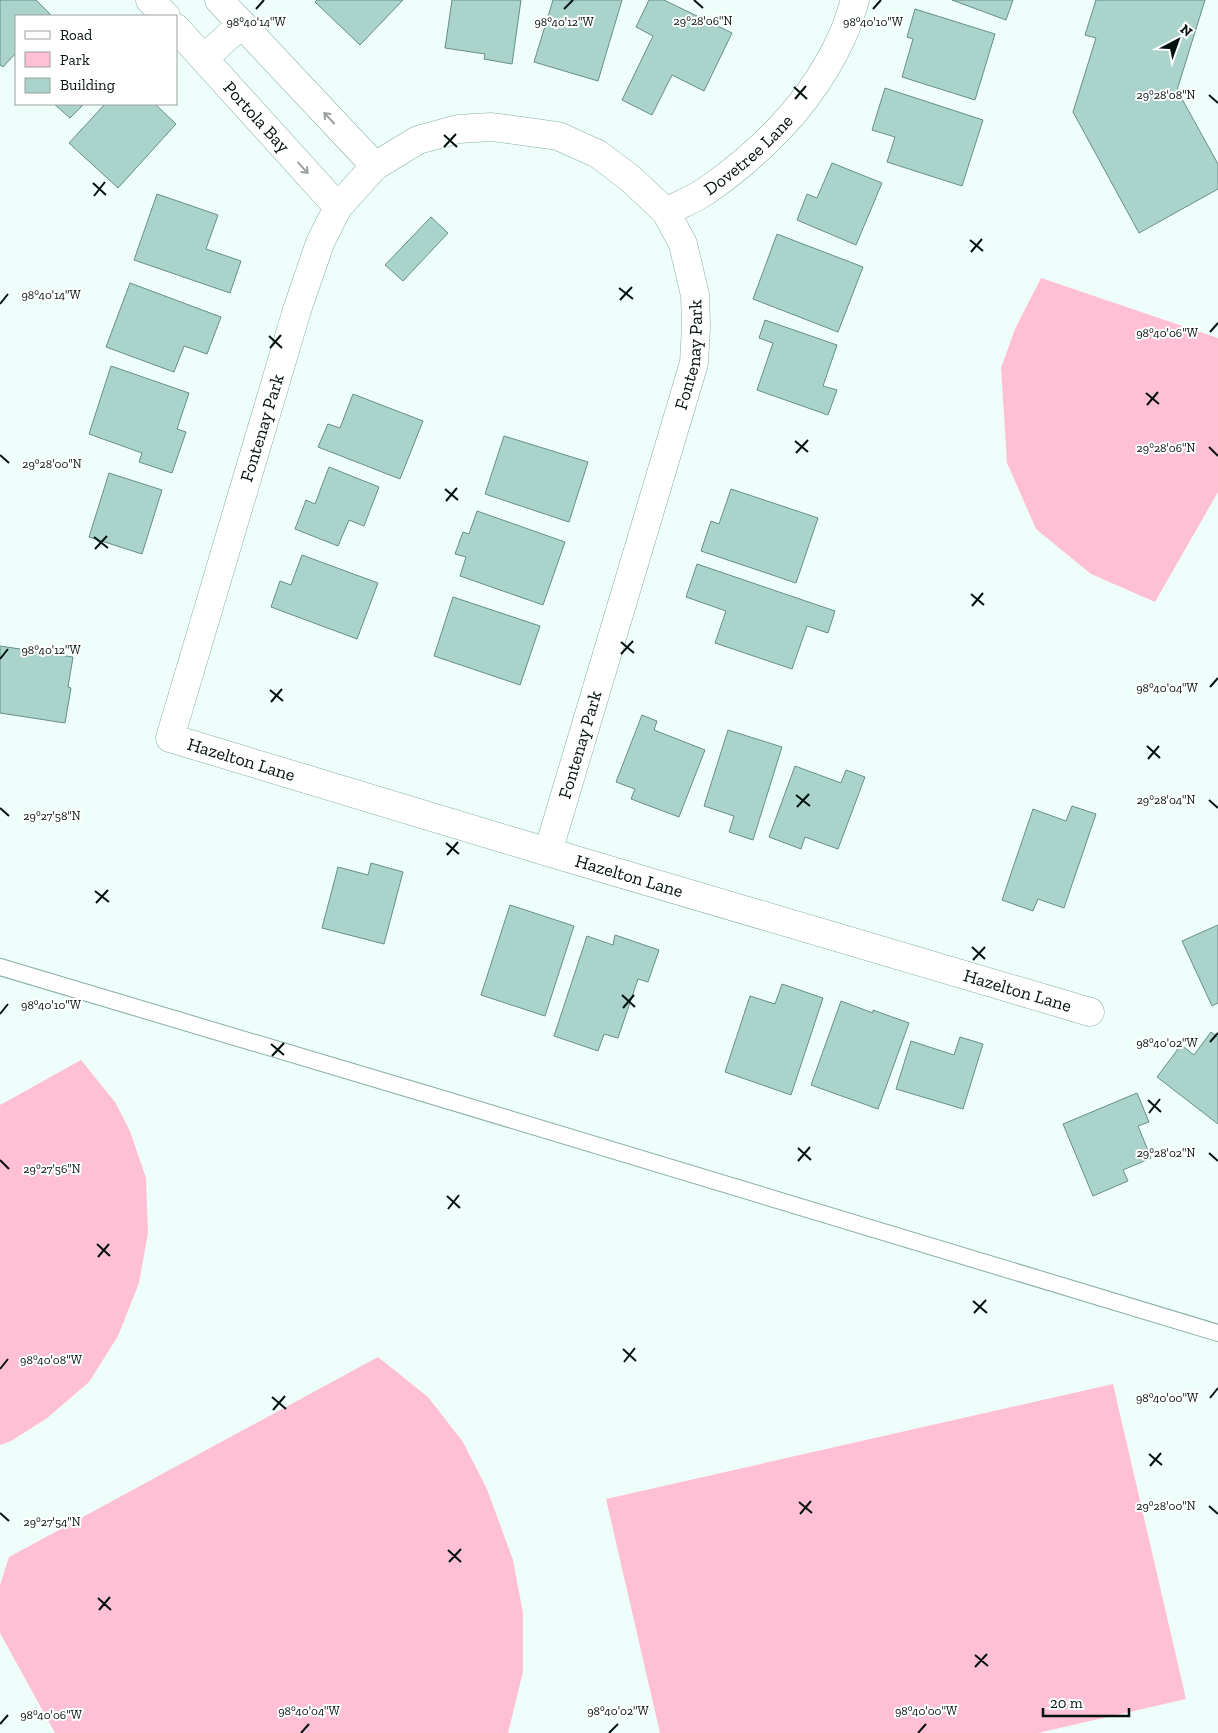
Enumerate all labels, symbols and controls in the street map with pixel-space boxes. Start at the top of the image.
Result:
text: 29°28'06"N [674,14,733,28]
legend [15,15,178,105]
text: 98°40'14"W [226,15,286,29]
text: 98°40'12"W [534,15,594,29]
text: 98°40'10"W [843,15,904,29]
north arrow [1153,15,1203,65]
text: N [1177,21,1196,41]
text: Road [60,26,93,44]
text: Park [60,51,90,69]
text: Building [60,76,115,94]
street label: Portola Bay [219,77,295,158]
text: 29°28'08"N [1137,88,1196,102]
street label: Dovetree Lane [700,110,798,200]
one-way arrow [323,112,335,124]
one-way arrow [297,161,309,174]
text: 98°40'14"W [21,288,81,302]
street label: Fontenay Park [670,299,707,412]
text: 98°40'06"W [1136,326,1199,340]
street label: Fontenay Park [235,371,289,485]
text: 29°28'06"N [1137,441,1196,455]
text: 29°28'00"N [22,457,82,471]
text: 98°40'12"W [21,643,81,657]
text: 98°40'04"W [1136,681,1199,695]
street label: Fontenay Park [554,687,607,801]
street label: Hazelton Lane [185,733,298,786]
text: 29°28'04"N [1137,793,1195,807]
text: 29°27'58"N [23,809,81,823]
street label: Hazelton Lane [573,850,686,902]
street label: Hazelton Lane [961,964,1074,1017]
text: 98°40'10"W [21,998,82,1012]
text: 98°40'02"W [1136,1036,1199,1050]
text: 29°28'02"N [1137,1146,1195,1160]
text: 29°27'56"N [23,1162,81,1176]
text: 98°40'08"W [20,1353,83,1367]
text: 98°40'00"W [1136,1391,1199,1405]
text: 29°28'00"N [1136,1499,1196,1513]
text: 29°27'54"N [23,1515,81,1529]
scale bar [1043,1686,1129,1718]
text: 20 m [1050,1694,1083,1712]
text: 98°40'04"W [278,1704,341,1718]
text: 98°40'02"W [587,1704,650,1718]
text: 98°40'00"W [895,1704,958,1718]
text: 98°40'06"W [20,1708,83,1722]

